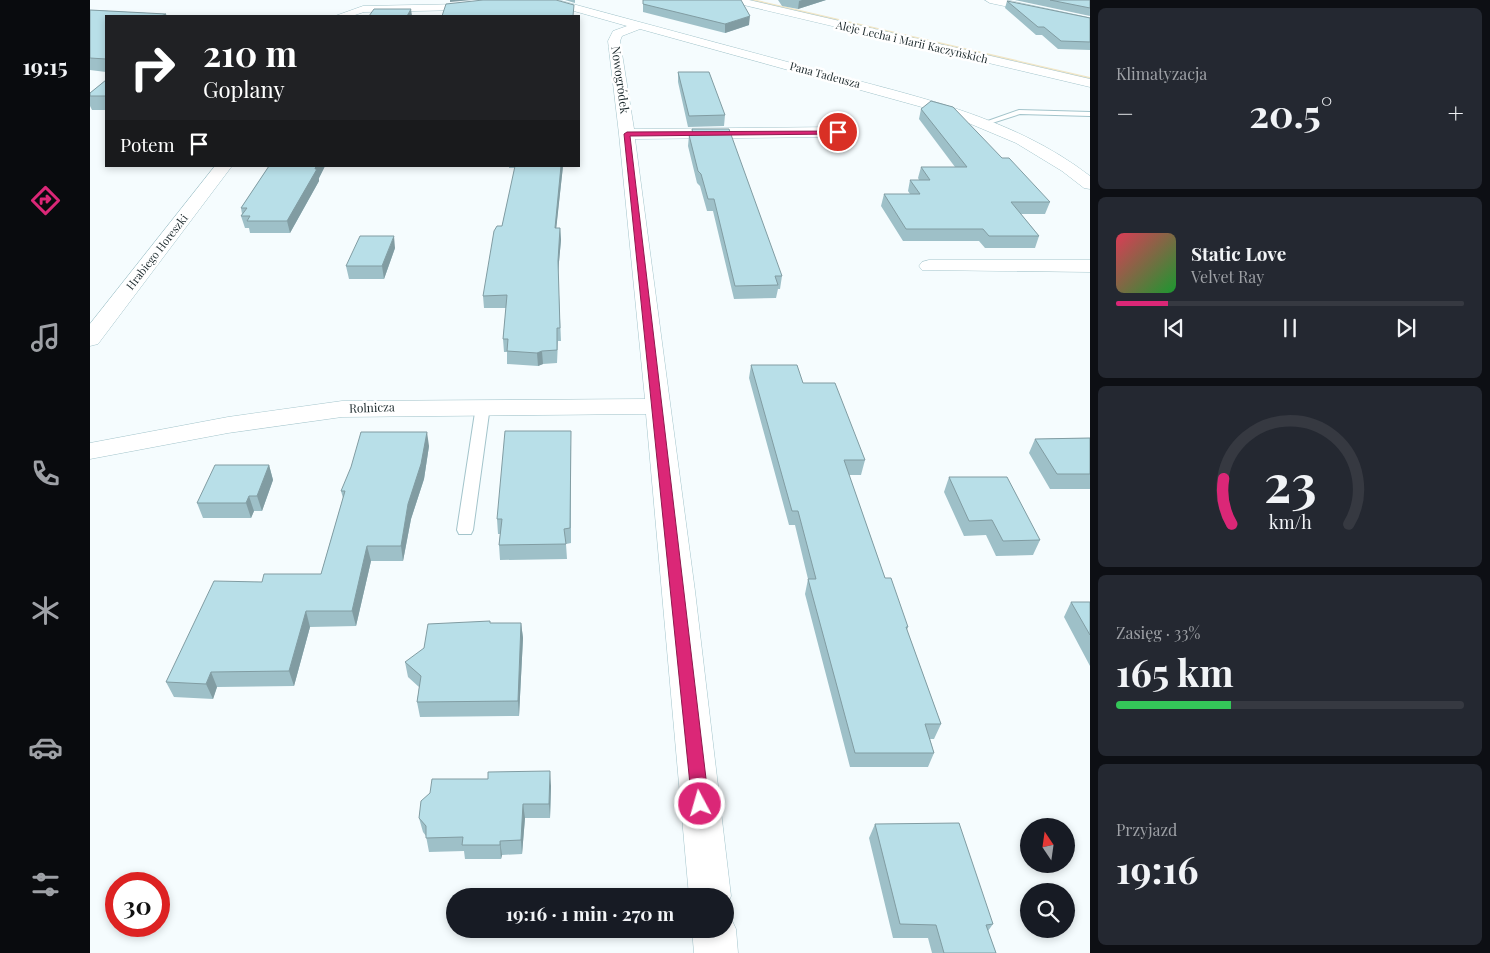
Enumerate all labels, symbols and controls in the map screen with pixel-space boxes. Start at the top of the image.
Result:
street label: Aleje Lecha i Marii Kaczyńskich [834,17,990,66]
text: 210 m [203,29,297,76]
icon: right [120,35,185,100]
street label: Nowogródek [608,45,634,115]
text: 19:15 [22,51,68,81]
street label: Pana Tadeusza [788,58,863,91]
text: Klimatyzacja [1116,63,1207,84]
text: Goplany [203,74,285,104]
text: 20.5° [1249,87,1332,138]
text: − [1116,94,1134,131]
text: + [1448,94,1464,131]
pin [817,111,859,153]
icon: arrive [824,118,852,146]
icon: arrive [185,130,213,158]
text: Potem [120,131,175,157]
icon: directions [28,183,63,218]
street label: Hrabiego Horeszki [122,211,191,293]
text: Static Love [1191,240,1286,266]
text: Velvet Ray [1191,266,1264,287]
icon: previous [1160,314,1188,342]
icon: pause [1276,314,1304,342]
icon: next [1392,314,1420,342]
icon: music [28,320,63,355]
street label: Rolnicza [349,398,395,416]
text: 23 [1264,447,1316,516]
icon: phone [28,456,63,491]
text: km/h [1269,510,1312,533]
icon: climate [28,593,63,628]
text: Zasięg · 33% [1116,622,1200,643]
text: 165 km [1116,646,1234,697]
icon: car [28,730,63,765]
position arrow [673,777,725,829]
north arrow [1020,818,1075,872]
map controls [1020,818,1075,938]
text: Przyjazd [1116,819,1177,840]
text: 19:16 [1116,843,1198,894]
icon: filters [28,867,63,902]
speed limit sign: 30 [105,872,170,937]
button: search [1020,883,1075,938]
text: 19:16 · 1 min · 270 m [506,900,674,926]

